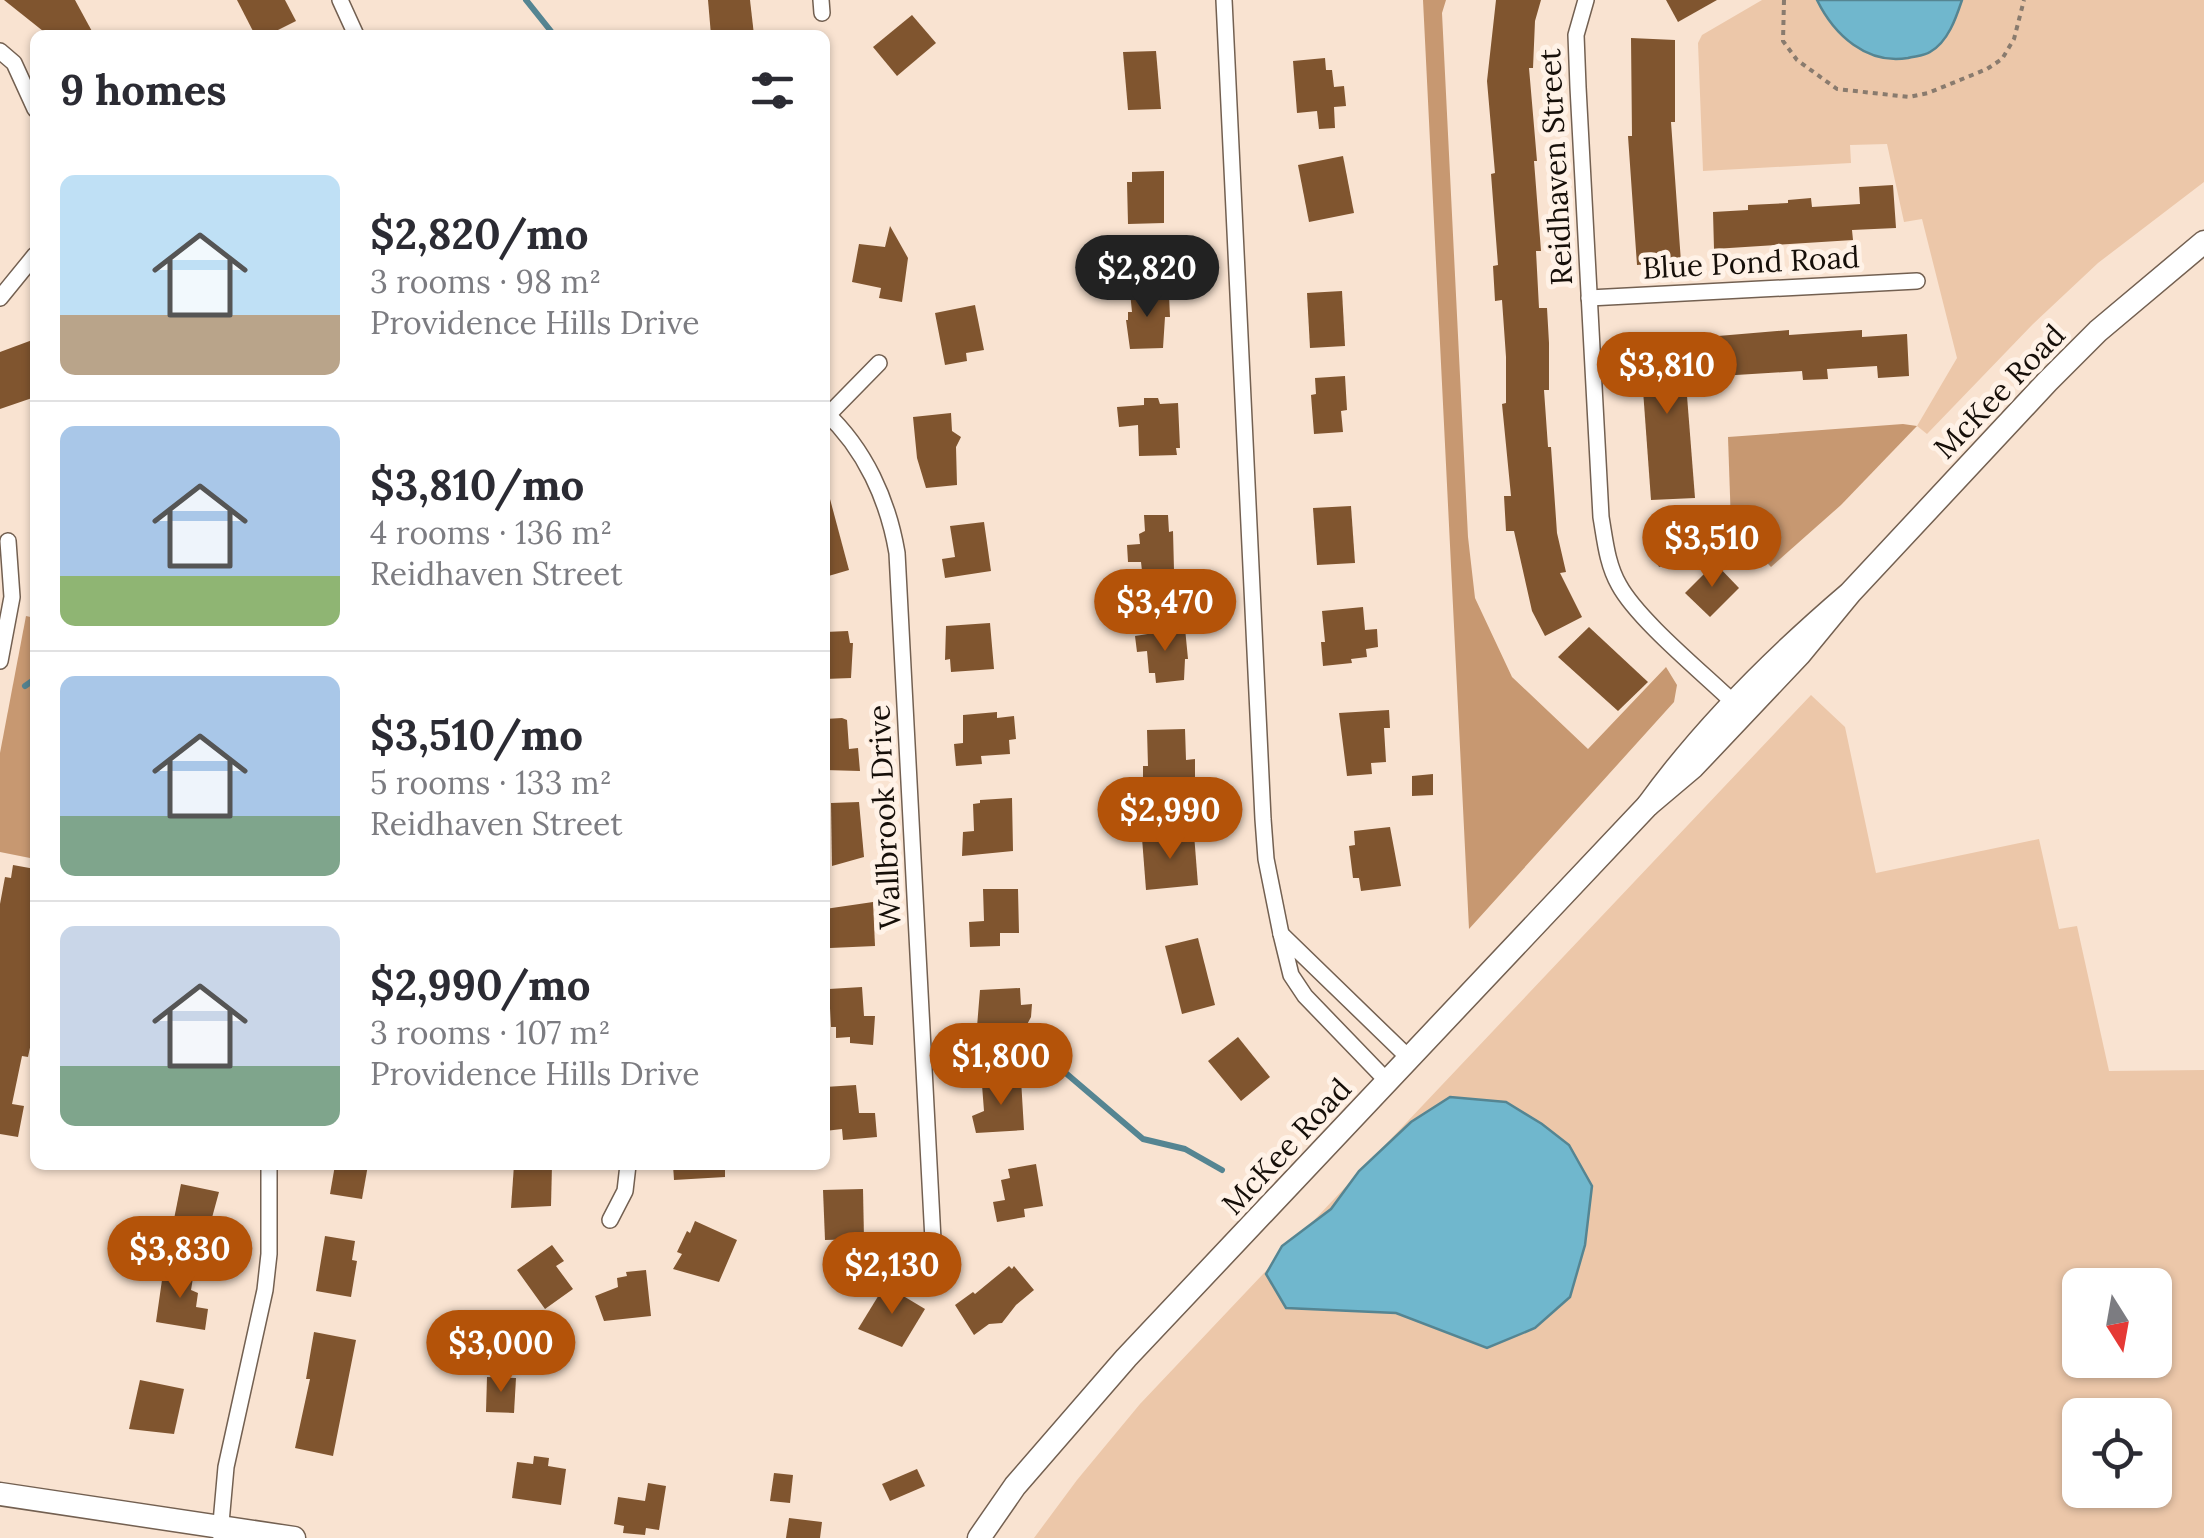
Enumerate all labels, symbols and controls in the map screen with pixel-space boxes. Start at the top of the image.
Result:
street label: Reidhaven Street [1530,47,1580,286]
text: 9 homes [60,63,227,117]
icon: filters [745,63,800,118]
text: $2,820/mo [370,207,589,261]
icon: home [140,215,260,335]
pin: $2,820 [1066,235,1228,320]
street label: Blue Pond Road [1641,237,1861,287]
text: $2,820 [1097,247,1197,288]
text: 3 rooms · 98 m² [370,261,601,302]
text: Providence Hills Drive [370,302,700,343]
street label: McKee Road [1925,316,2073,466]
pin: $3,810 [1586,332,1748,417]
text: $3,810 [1619,344,1715,385]
text: $3,810/mo [370,458,584,512]
icon: home [140,466,260,586]
pin: $3,510 [1631,505,1793,590]
text: 4 rooms · 136 m² [370,512,612,553]
text: $3,510 [1664,517,1760,558]
text: Reidhaven Street [370,553,623,594]
pin: $3,470 [1084,569,1246,654]
text: $3,470 [1116,581,1214,622]
street label: Wallbrook Drive [859,704,909,930]
text: $3,510/mo [370,708,583,762]
icon: home [140,716,260,836]
text: 5 rooms · 133 m² [370,762,612,803]
pin: $2,990 [1089,777,1251,862]
text: $2,990 [1119,789,1221,830]
text: Reidhaven Street [370,803,623,844]
text: $2,990/mo [370,958,591,1012]
icon: home [140,966,260,1086]
text: 3 rooms · 107 m² [370,1012,610,1053]
pin: $1,800 [920,1023,1082,1108]
text: $1,800 [952,1035,1050,1076]
text: Providence Hills Drive [370,1053,700,1094]
street label: McKee Road [1213,1070,1359,1222]
pin: $3,830 [99,1216,261,1301]
text: $3,830 [129,1228,231,1269]
pin: $2,130 [811,1232,973,1317]
text: $2,130 [844,1244,940,1285]
north arrow [2062,1268,2172,1378]
map controls [2062,1268,2172,1508]
pin: $3,000 [420,1310,582,1395]
text: $3,000 [448,1322,554,1363]
button: locate [2062,1398,2172,1508]

